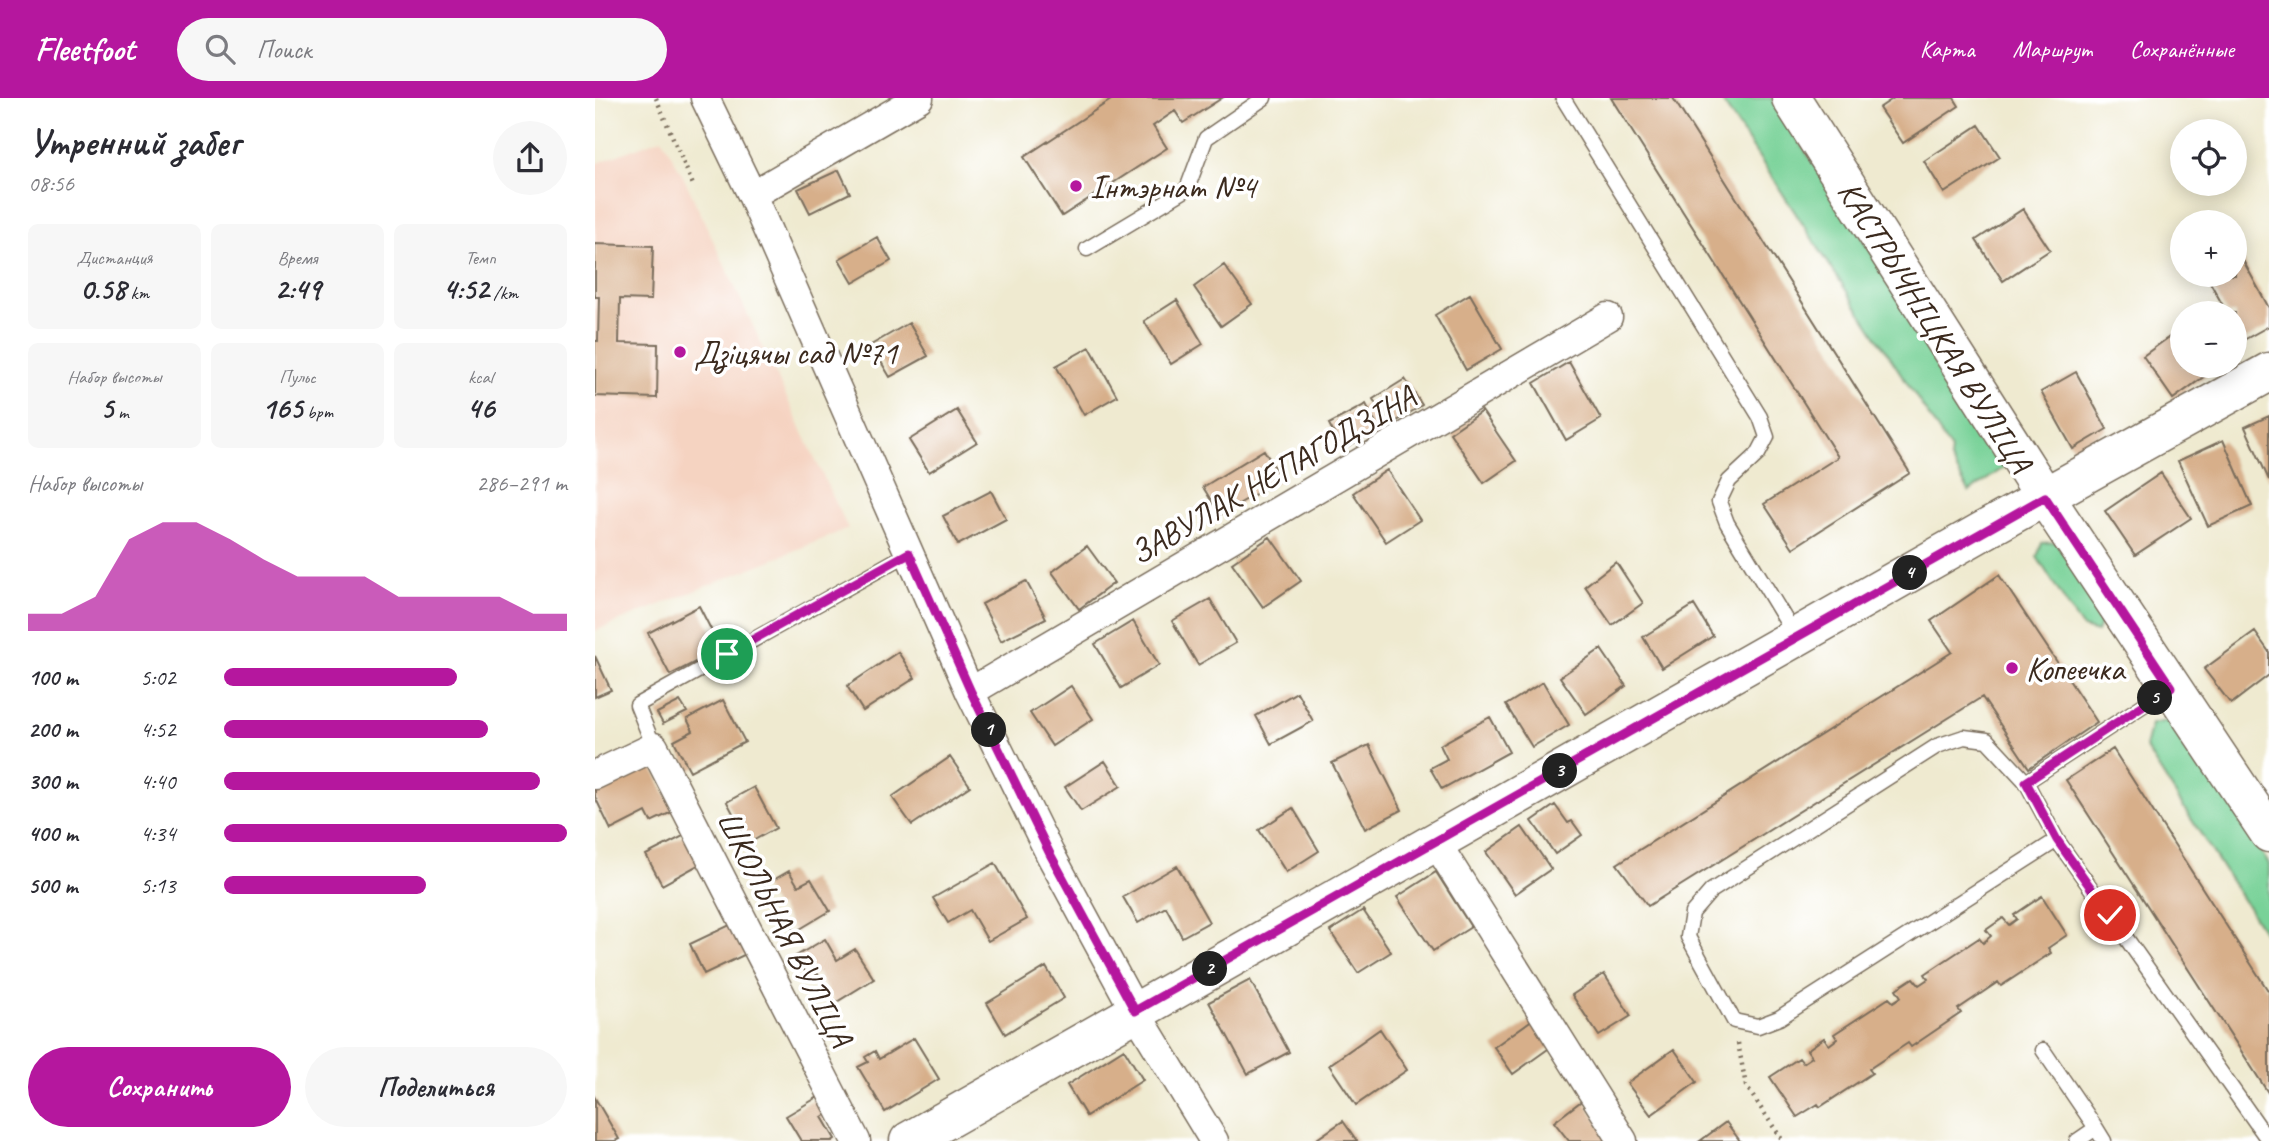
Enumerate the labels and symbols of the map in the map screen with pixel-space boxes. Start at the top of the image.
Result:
place label: Інтэрнат №4 [1090,166,1259,208]
street label: КАСТРЫЧНІЦКАЯ ВУЛІЦА [1828,173,2043,481]
marker: Інтэрнат №4 [1068,178,1084,194]
place label: Дзіцячы сад №71 [694,332,900,374]
marker: Дзіцячы сад №71 [672,344,688,360]
street label: ЗАВУЛАК НЕПАГОДЗІНА [1122,375,1424,574]
pin: 4 [1893,556,1927,590]
pin [697,624,757,684]
place label: Копеечка [2026,648,2127,690]
marker: Копеечка [2004,660,2020,676]
pin: 5 [2137,680,2173,716]
pin: 1 [971,712,1007,748]
pin: 3 [1543,754,1577,788]
street label: ШКОЛЬНАЯ ВУЛІЦА [708,804,863,1055]
pin [2080,885,2140,945]
pin: 2 [1193,952,1227,986]

